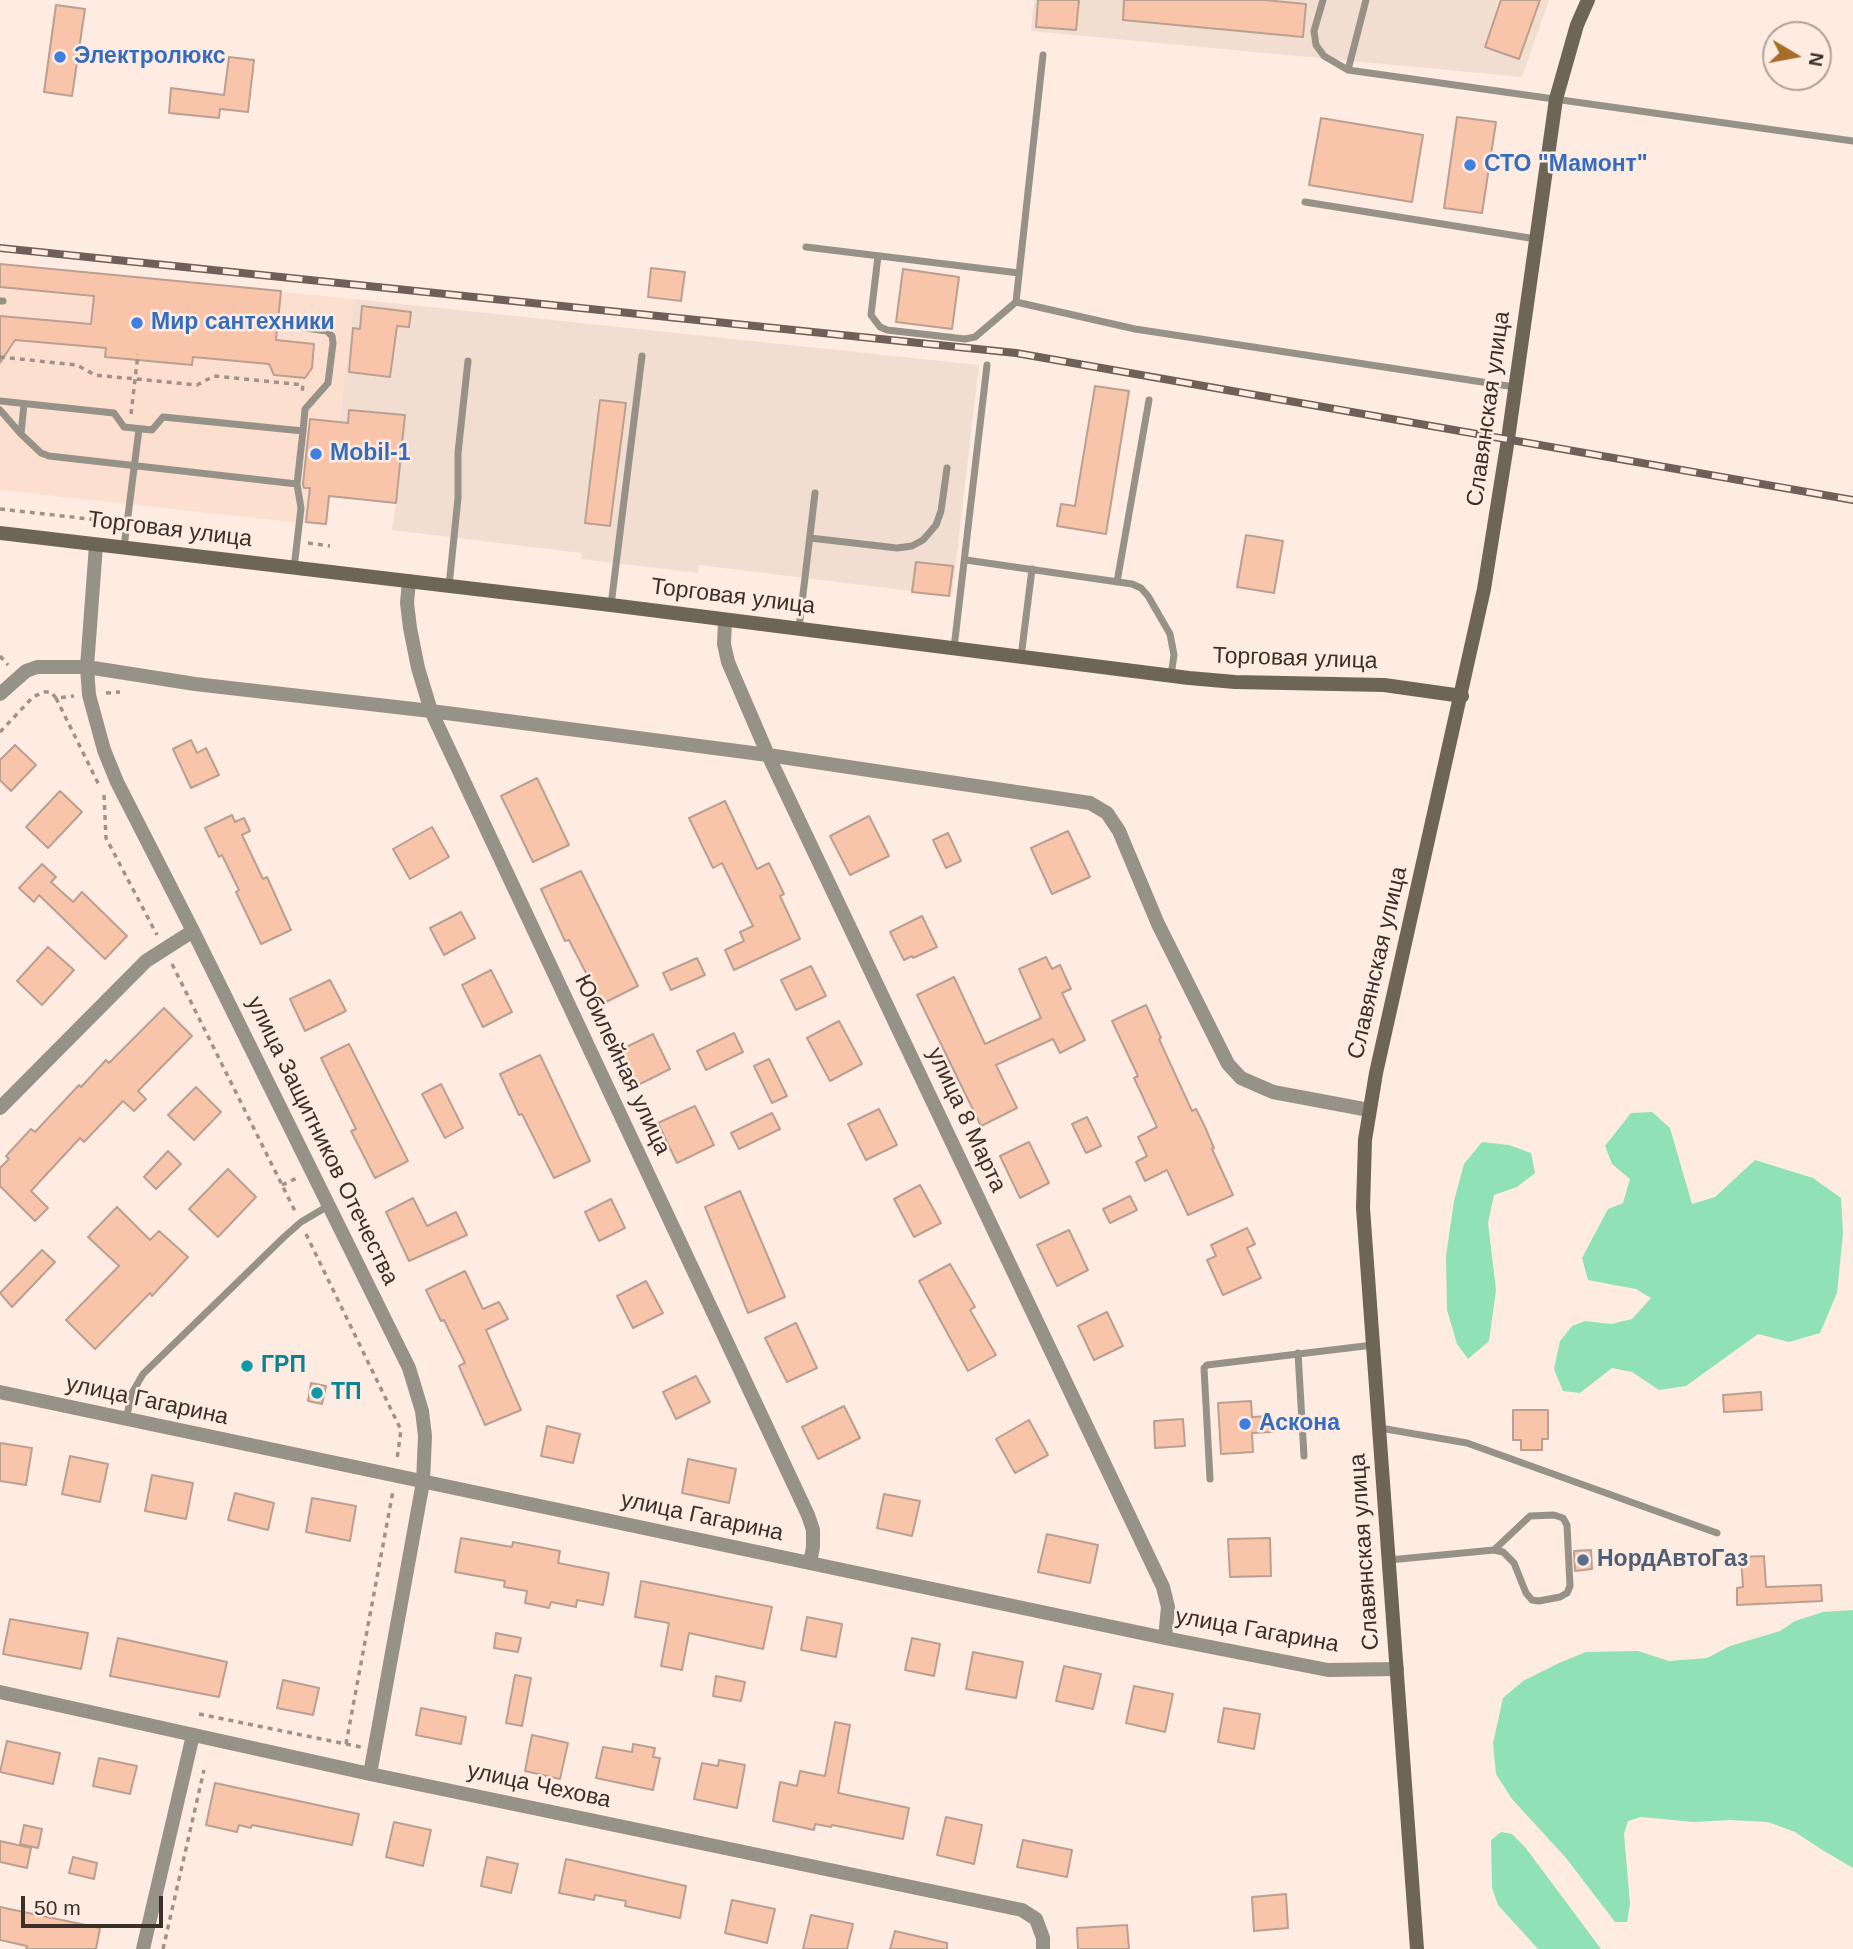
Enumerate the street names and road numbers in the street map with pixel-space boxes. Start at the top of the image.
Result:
street label: Славянская улица [1462,310,1516,508]
street label: Торговая улица [86,506,254,554]
street label: Торговая улица [649,573,817,621]
street label: Торговая улица [1212,642,1378,676]
street label: Славянская улица [1342,864,1414,1062]
street label: Юбилейная улица [568,970,676,1160]
street label: улица Защитников Отечества [240,992,404,1290]
street label: улица 8 Марта [920,1043,1012,1197]
street label: улица Гагарина [63,1370,231,1432]
street label: Славянская улица [1344,1453,1386,1651]
street label: улица Гагарина [618,1486,786,1548]
street label: улица Гагарина [1173,1603,1341,1659]
street label: улица Чехова [465,1757,613,1815]

